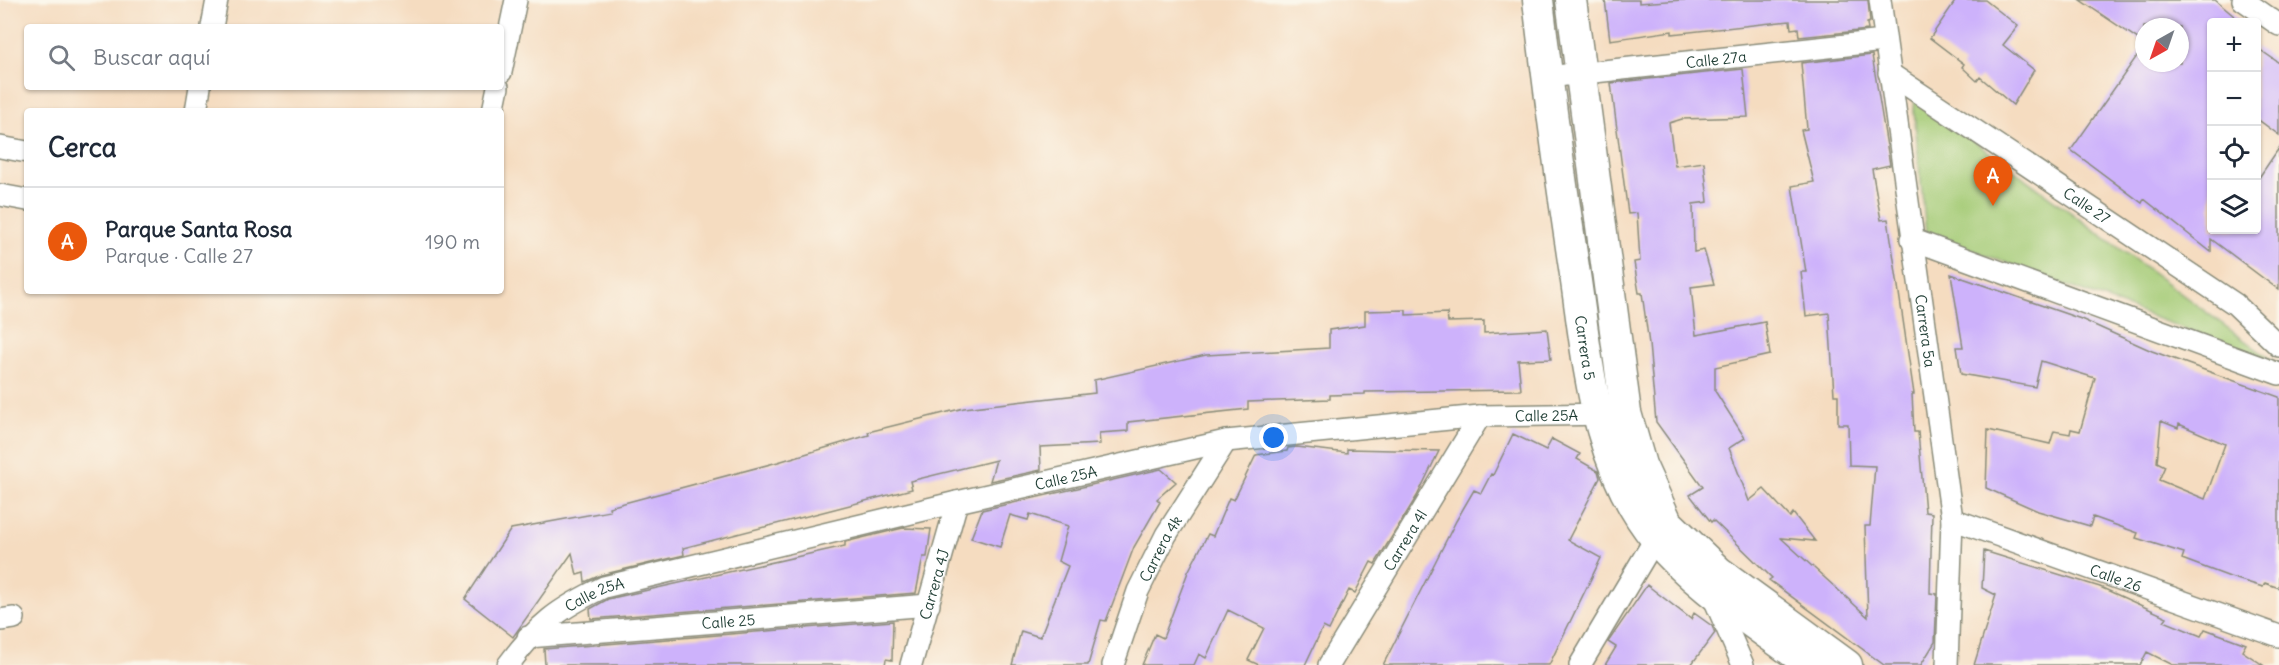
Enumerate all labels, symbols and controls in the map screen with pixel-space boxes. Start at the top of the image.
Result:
north arrow [2135,18,2189,72]
map controls [2207,18,2261,234]
button: + [2207,18,2261,72]
search box [24,24,504,90]
icon: search [45,41,78,74]
text: Buscar aquí [93,43,210,71]
street label: Calle 27a [1685,46,1748,72]
button: − [2207,72,2261,126]
button: locate [2207,126,2261,180]
text: Cerca [48,131,117,164]
pin: A [1974,156,2012,206]
button: layers [2207,180,2261,234]
street label: Calle 27 [2060,183,2114,228]
text: Parque Santa Rosa [105,215,292,243]
text: A [61,229,74,254]
text: 190 m [425,229,480,254]
text: Parque · Calle 27 [105,243,253,268]
street label: Carrera 5a [1911,293,1940,369]
street label: Carrera 5 [1571,314,1600,382]
street label: Calle 25A [1515,405,1579,425]
your location [1259,423,1288,452]
street label: Calle 25A [1033,461,1099,494]
street label: Carrera 4l [1379,506,1431,574]
street label: Carrera 4k [1135,511,1186,585]
street label: Carrera 4J [915,546,953,622]
street label: Calle 26 [2087,560,2144,596]
street label: Calle 25A [561,573,626,616]
street label: Calle 25 [701,609,756,633]

